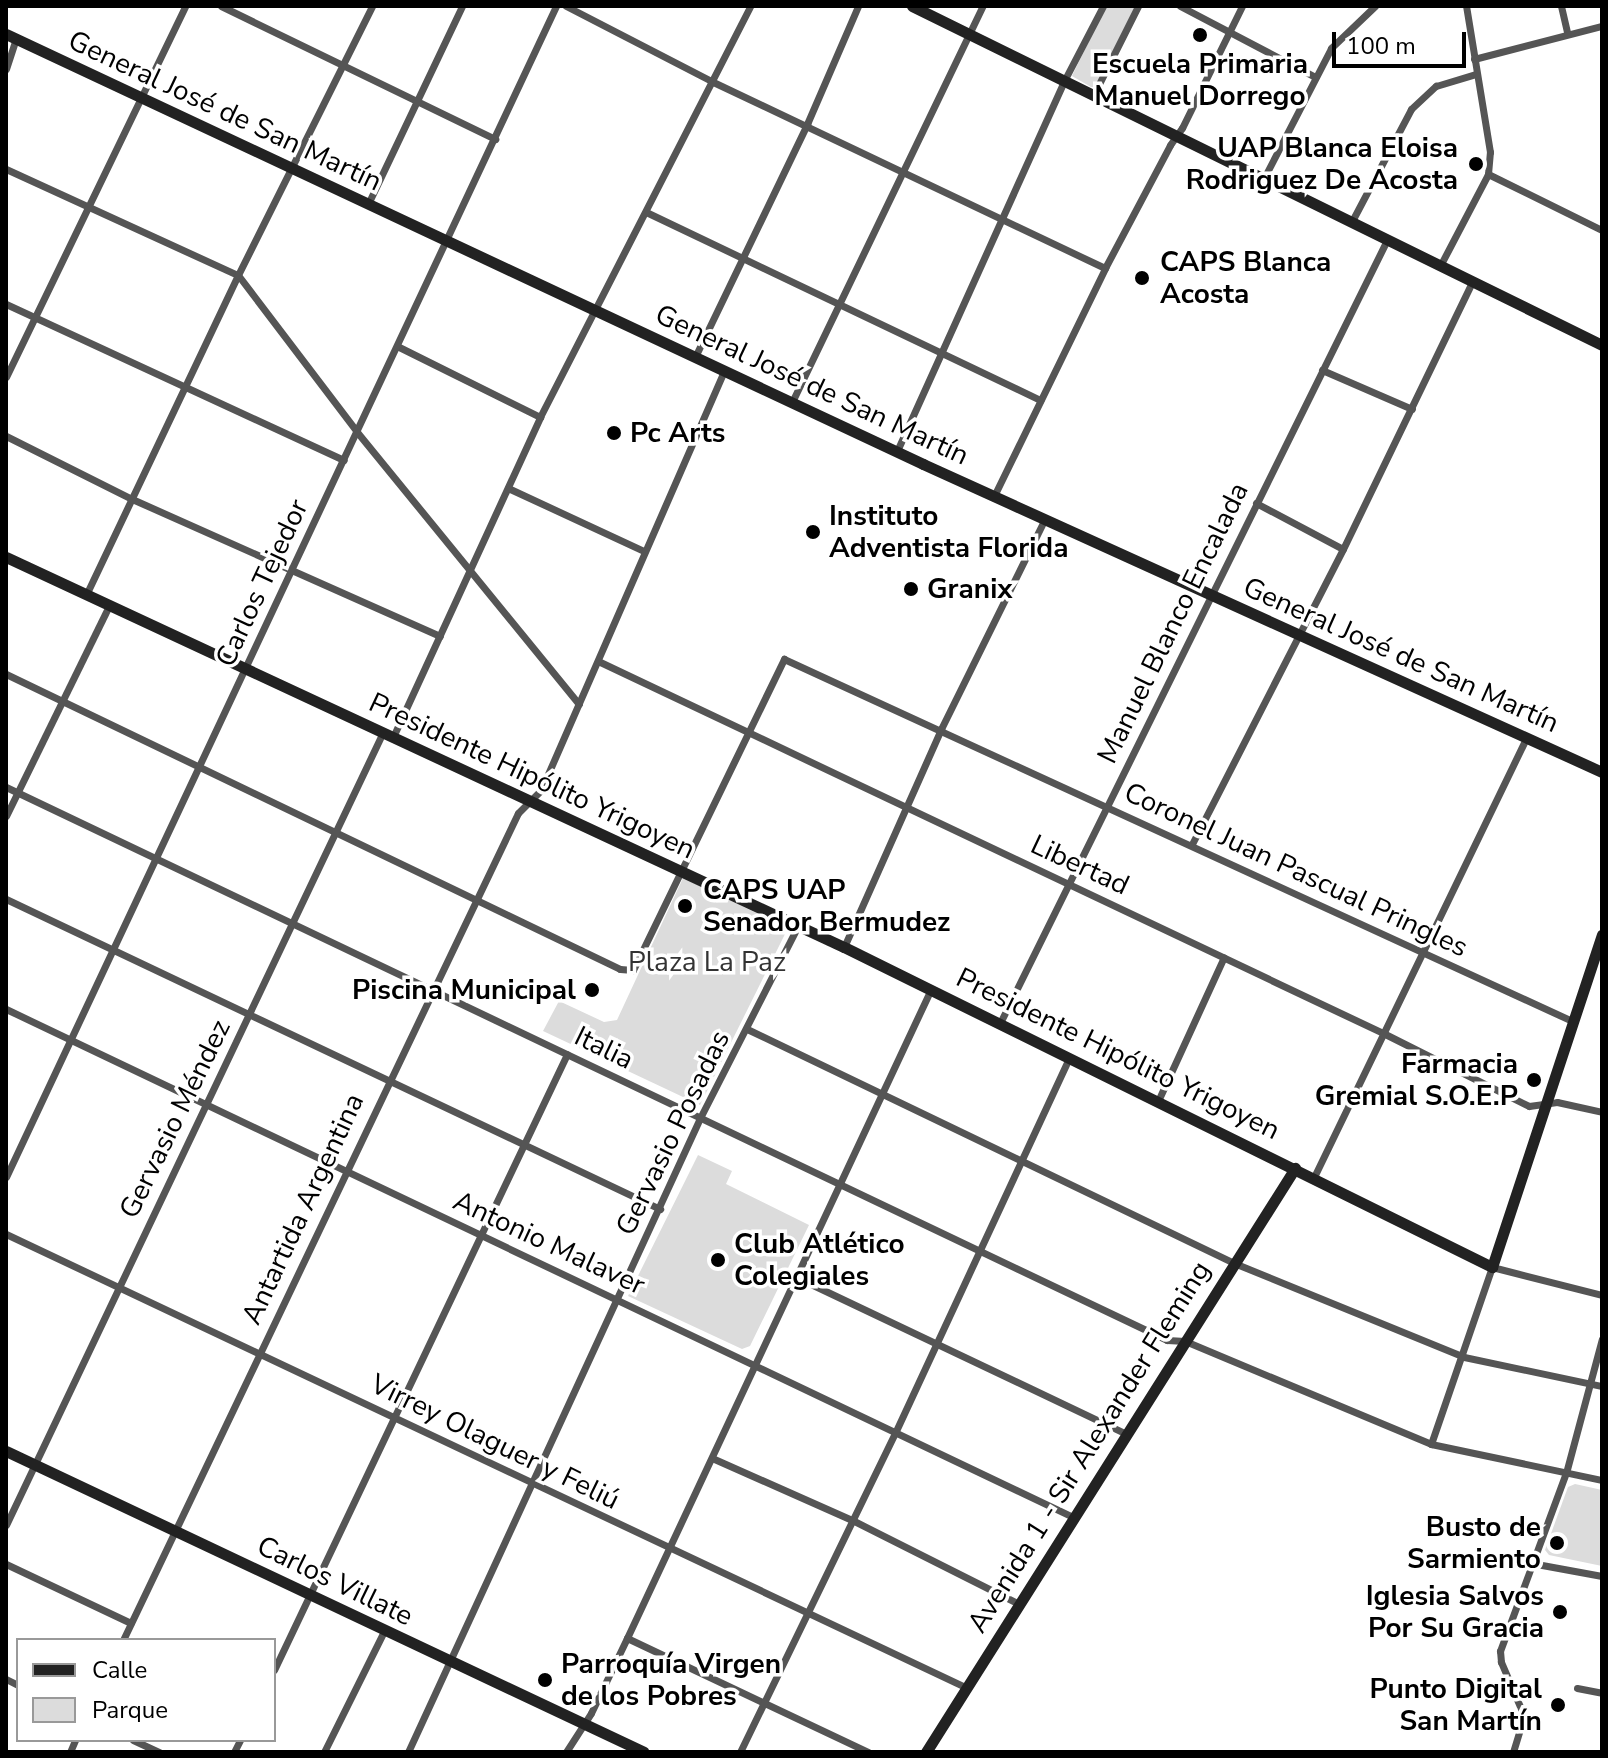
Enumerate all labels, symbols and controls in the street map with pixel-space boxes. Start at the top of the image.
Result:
scale bar [1336,16,1470,66]
street label: General José de San Martín [63,24,387,198]
marker: Escuela Primaria Manuel Dorrego [1191,26,1209,44]
text: 100 m [1346,30,1416,62]
place label: Escuela Primaria Manuel Dorrego [1092,47,1308,113]
place label: UAP Blanca Eloisa Rodriguez De Acosta [1186,131,1458,197]
marker: UAP Blanca Eloisa Rodriguez De Acosta [1465,153,1487,175]
place label: CAPS Blanca Acosta [1160,245,1331,311]
marker: CAPS Blanca Acosta [1131,267,1153,289]
street label: General José de San Martín [650,298,974,472]
place label: Pc Arts [630,416,725,450]
marker: Pc Arts [605,424,623,442]
street label: Manuel Blanco Encalada [1090,477,1256,769]
street label: Carlos Tejedor [209,494,315,672]
place label: Instituto Adventista Florida [829,499,1068,565]
marker: Instituto Adventista Florida [804,523,822,541]
street label: General José de San Martín [1238,570,1564,740]
place label: Granix [927,572,1013,606]
marker: Granix [902,580,920,598]
street label: Presidente Hipólito Yrigoyen [364,686,700,866]
street label: Coronel Juan Pascual Pringles [1119,776,1473,964]
street label: Libertad [1025,828,1135,902]
place label: CAPS UAP Senador Bermudez [703,873,950,939]
marker: CAPS UAP Senador Bermudez [674,895,696,917]
park label: Plaza La Paz [628,945,786,979]
street label: Presidente Hipólito Yrigoyen [951,961,1285,1147]
place label: Piscina Municipal [352,973,576,1007]
marker: Piscina Municipal [583,981,601,999]
street label: Gervasio Méndez [112,1014,238,1224]
street label: Italia [569,1019,639,1077]
street label: Gervasio Posadas [609,1025,737,1241]
place label: Farmacia Gremial S.O.E.P [1315,1047,1518,1113]
marker: Farmacia Gremial S.O.E.P [1525,1071,1543,1089]
street label: Antartida Argentina [235,1088,371,1330]
street label: Antonio Malaver [448,1184,650,1302]
place label: Club Atlético Colegiales [734,1227,905,1293]
marker: Club Atlético Colegiales [709,1251,727,1269]
street label: Avenida 1 - Sir Alexander Fleming [960,1255,1218,1639]
street label: Virrey Olaguer y Feliú [365,1367,625,1517]
place label: Busto de Sarmiento [1407,1510,1541,1576]
street label: Carlos Villate [252,1529,418,1633]
marker: Busto de Sarmiento [1548,1534,1566,1552]
place label: Iglesia Salvos Por Su Gracia [1366,1579,1544,1645]
marker: Iglesia Salvos Por Su Gracia [1551,1603,1569,1621]
legend [16,1638,276,1742]
place label: Parroquía Virgen de los Pobres [561,1647,781,1713]
text: Calle [92,1654,147,1686]
marker: Parroquía Virgen de los Pobres [536,1671,554,1689]
place label: Punto Digital San Martín [1370,1672,1542,1738]
text: Parque [92,1694,168,1726]
marker: Punto Digital San Martín [1549,1696,1567,1714]

